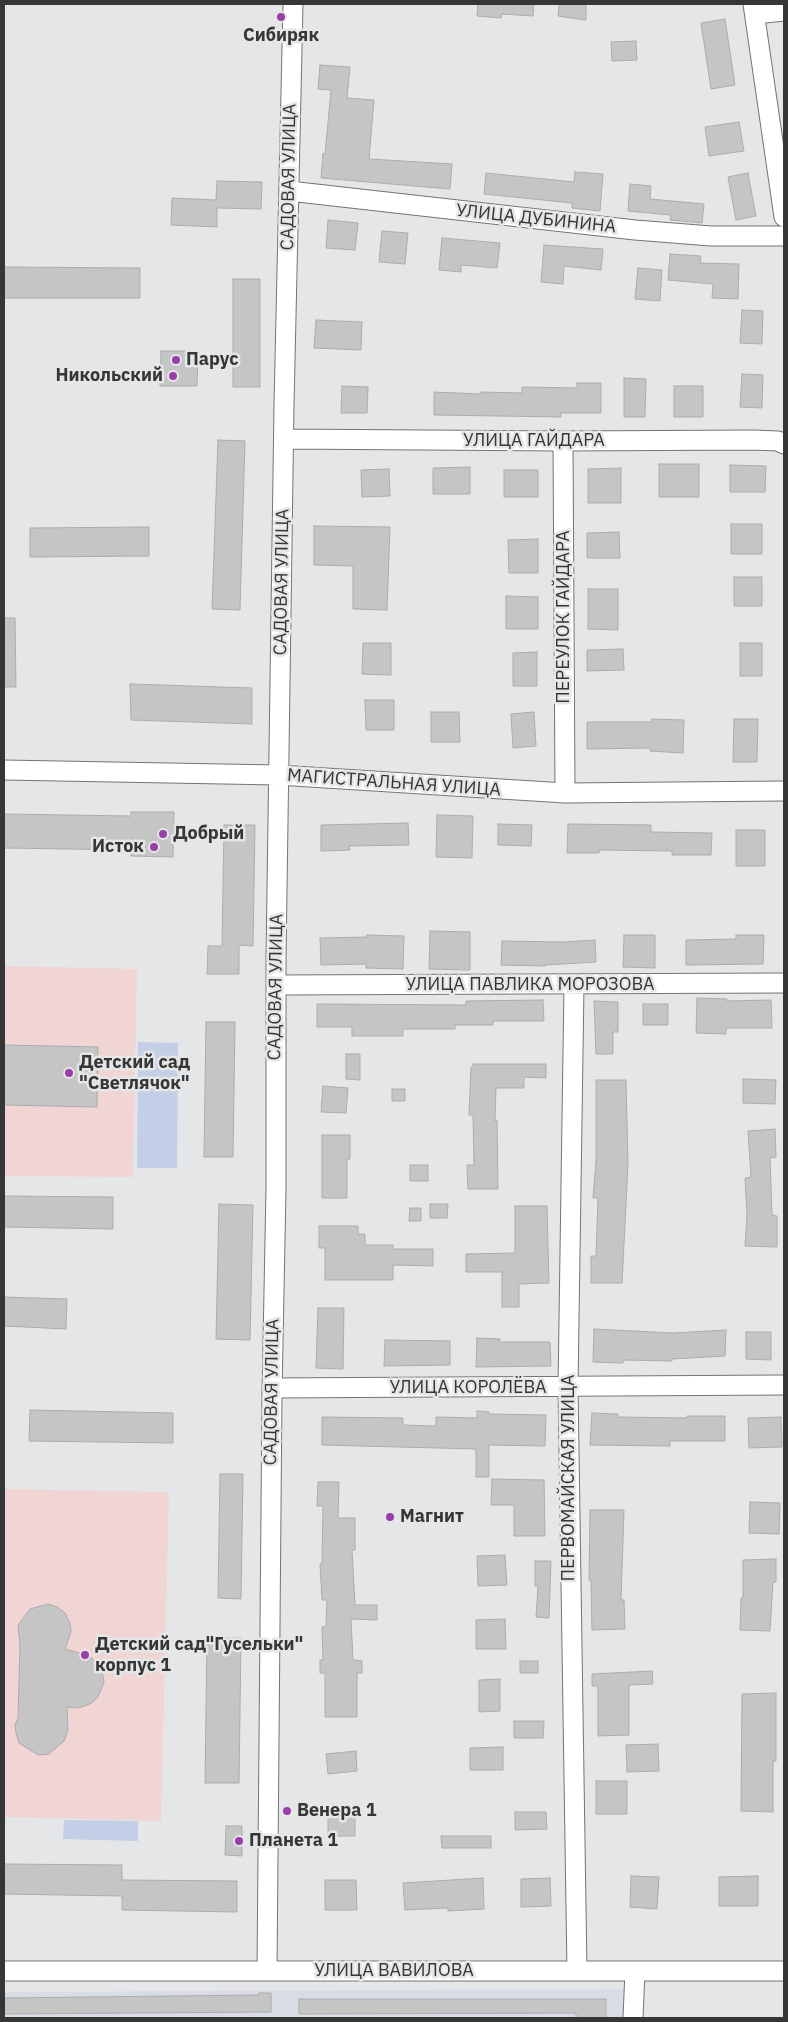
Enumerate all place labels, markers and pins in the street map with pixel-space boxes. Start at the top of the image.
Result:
marker: Сибиряк [275,11,287,23]
place label: Сибиряк [243,25,319,47]
place label: Парус [186,349,239,371]
marker: Парус [170,354,182,366]
place label: Никольский [55,365,163,387]
marker: Никольский [167,370,179,382]
place label: Добрый [173,823,244,845]
marker: Добрый [157,828,169,840]
place label: Исток [92,836,144,858]
marker: Исток [148,841,160,853]
place label: Детский сад "Светлячок" [79,1052,190,1094]
marker: Детский сад "Светлячок" [63,1067,75,1079]
place label: Магнит [400,1506,464,1528]
marker: Магнит [384,1511,396,1523]
place label: Детский сад"Гусельки" корпус 1 [95,1634,303,1676]
marker: Детский сад"Гусельки" корпус 1 [79,1649,91,1661]
place label: Венера 1 [297,1800,376,1822]
marker: Венера 1 [281,1805,293,1817]
place label: Планета 1 [249,1830,338,1852]
marker: Планета 1 [233,1835,245,1847]

